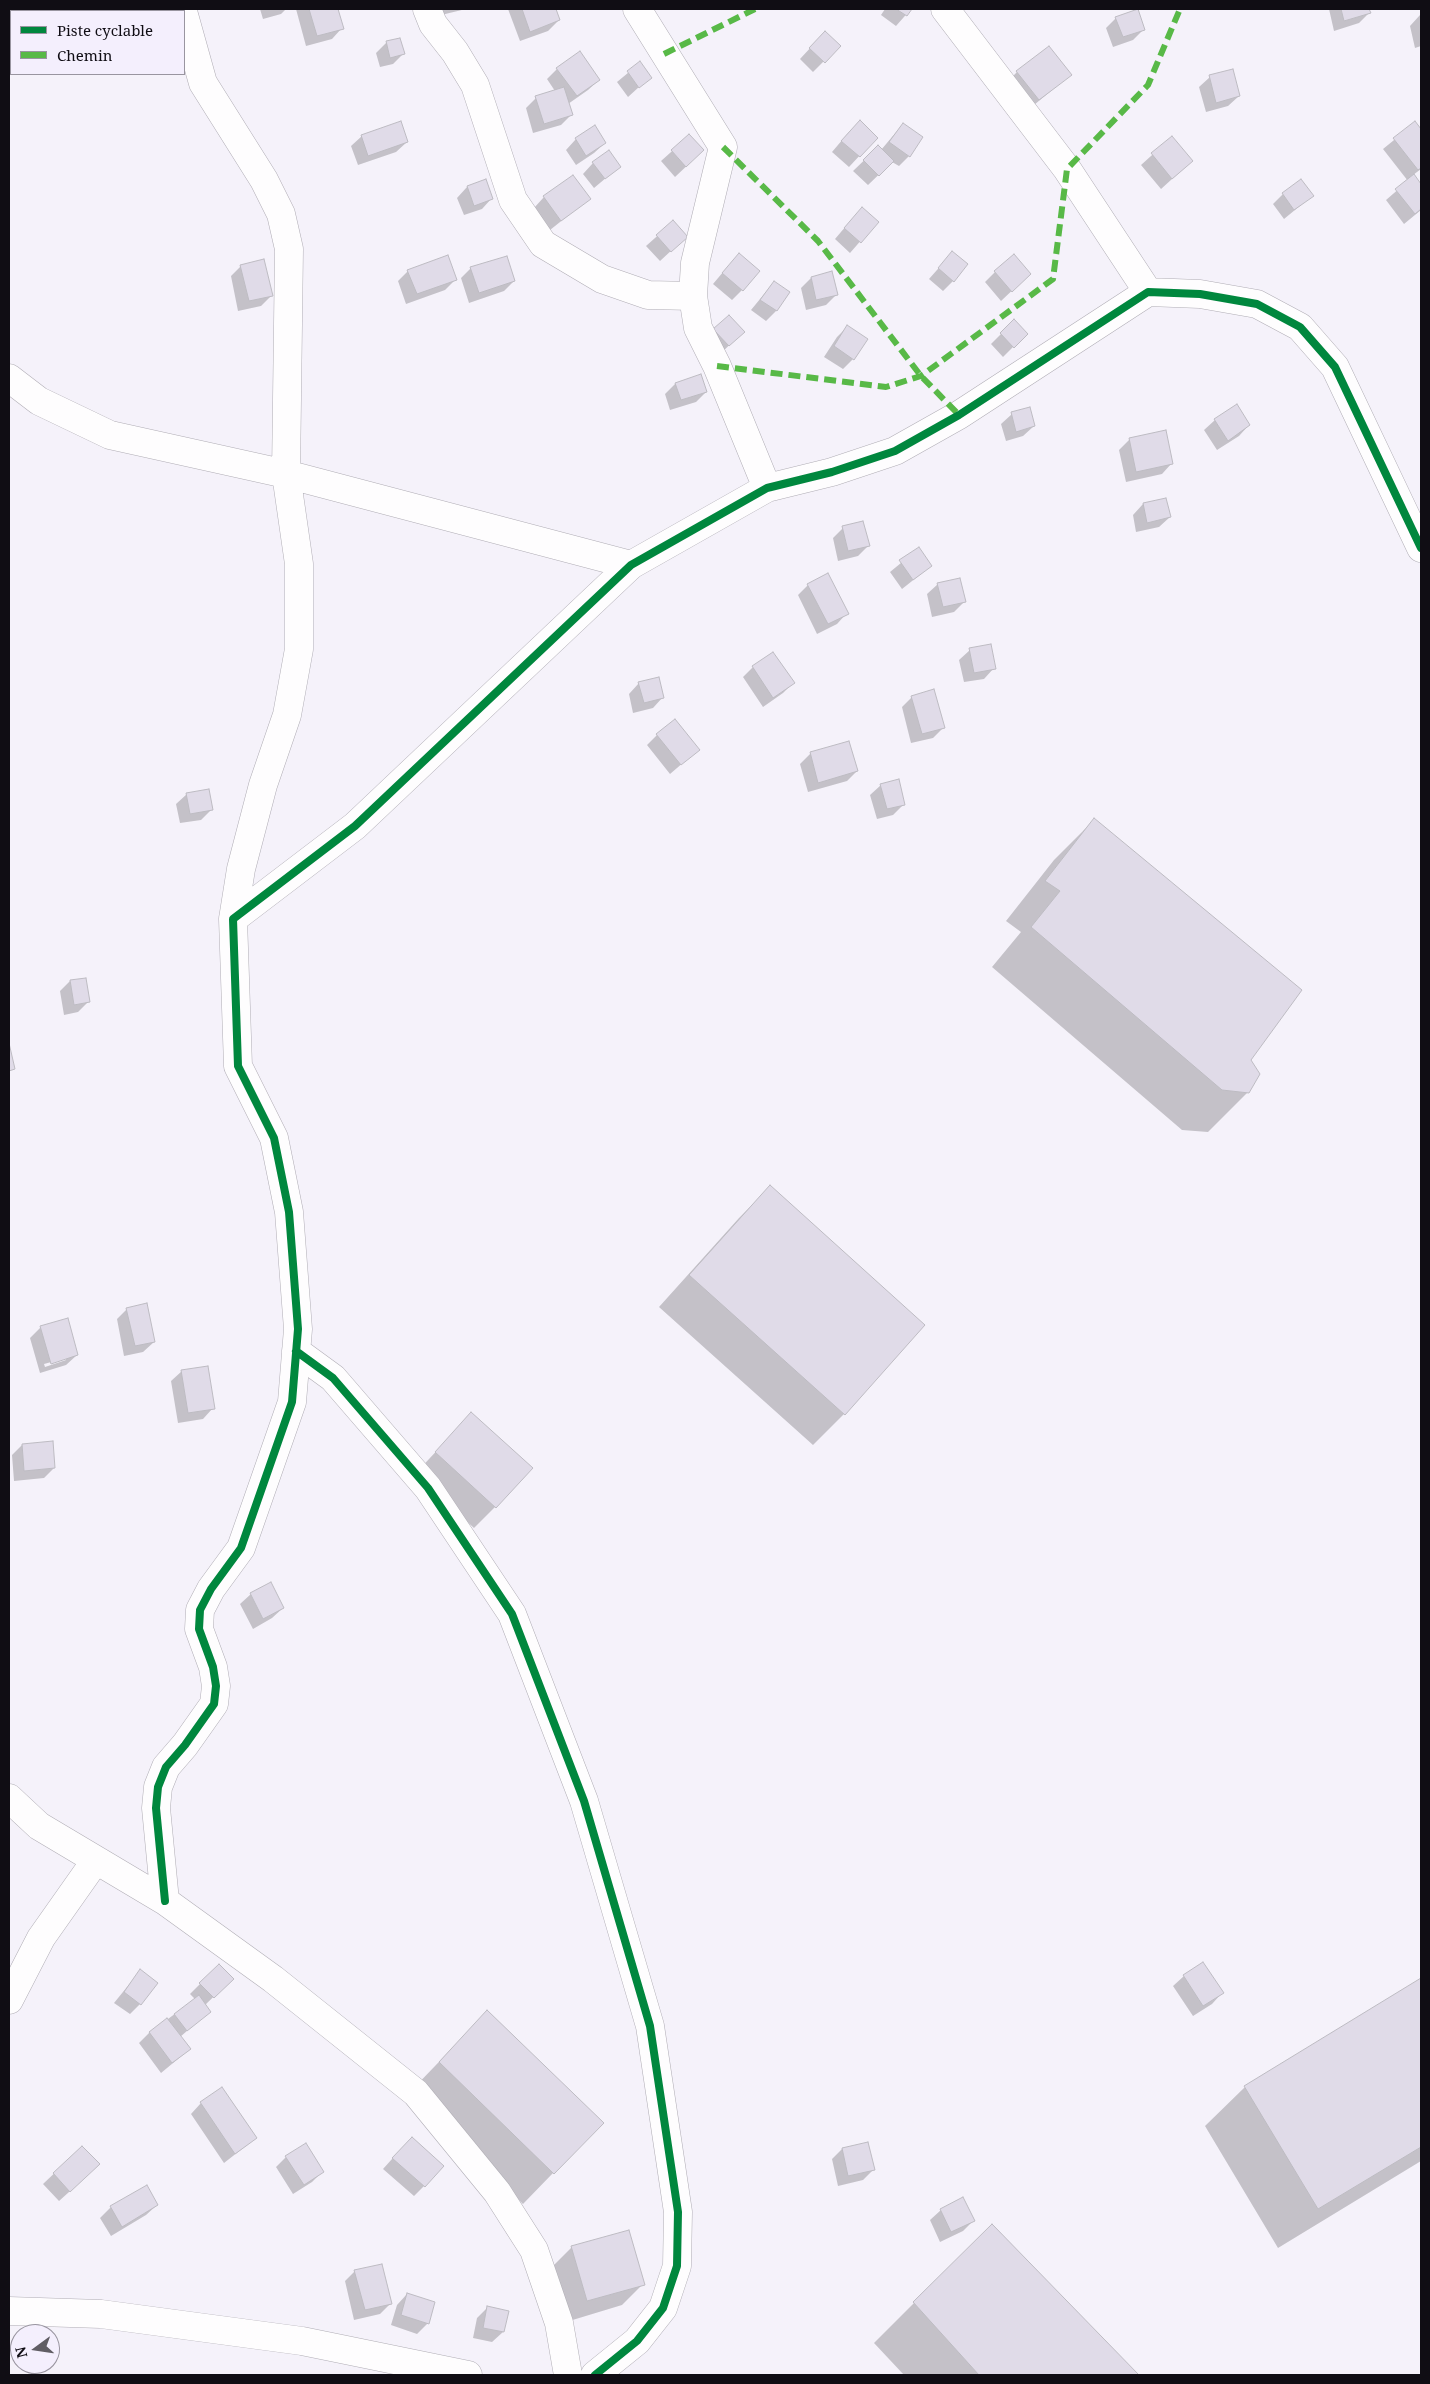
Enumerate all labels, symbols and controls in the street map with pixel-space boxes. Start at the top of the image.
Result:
legend [10,10,185,75]
text: Piste cyclable [57,20,153,40]
text: Chemin [57,45,112,65]
north arrow [10,2324,60,2374]
text: N [10,2345,31,2360]

